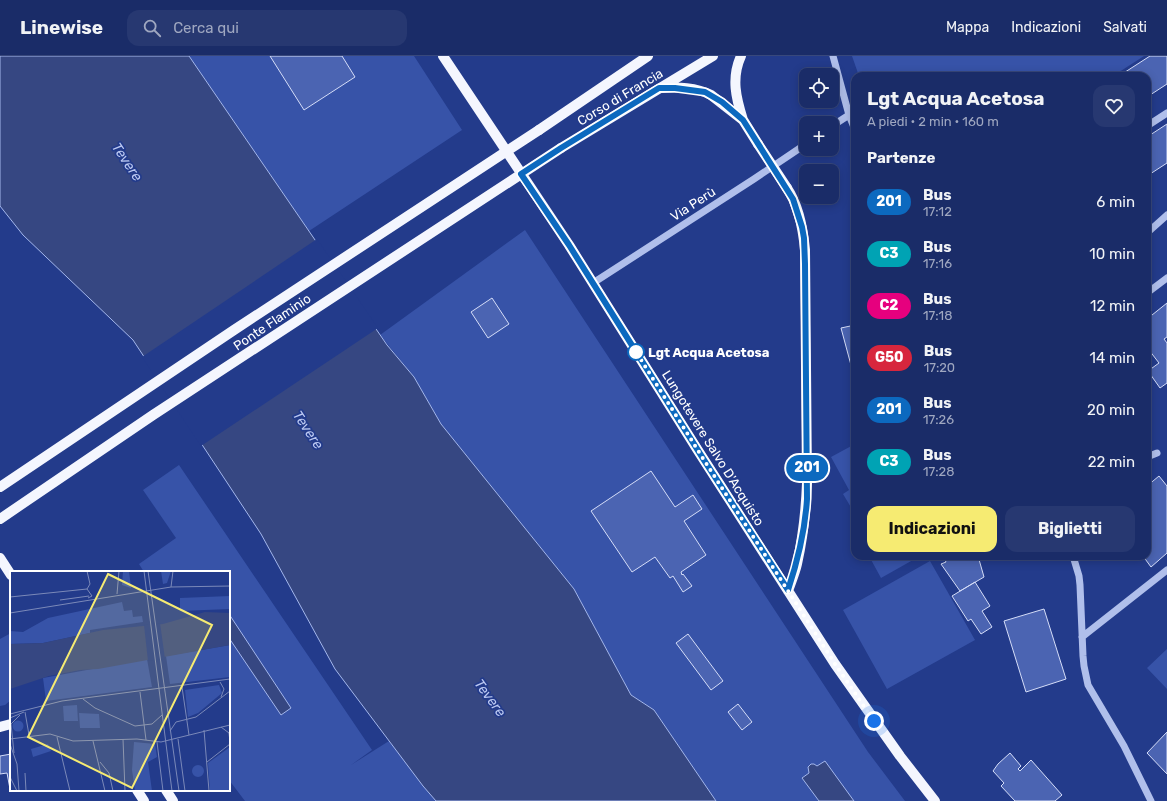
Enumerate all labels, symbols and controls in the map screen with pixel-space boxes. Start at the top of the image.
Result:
search box [127,10,407,46]
text: Linewise [20,16,103,39]
icon: search [141,17,163,39]
text: Cerca qui [173,19,239,37]
text: Mappa [946,19,989,36]
text: Indicazioni [1011,19,1081,36]
text: Salvati [1103,19,1147,36]
street label: Corso di Francia [574,66,666,128]
map controls [799,68,839,204]
button: locate [799,68,839,108]
button: heart [1093,85,1135,127]
text: Lgt Acqua Acetosa [867,87,1045,110]
text: A piedi · 2 min · 160 m [867,114,999,129]
button: + [799,116,839,156]
water label: Tevere [108,140,146,185]
text: Partenze [867,149,935,167]
button: − [799,164,839,204]
street label: Via Perù [668,184,718,224]
text: Bus [923,186,951,204]
text: 201 [876,193,902,210]
text: 6 min [1096,193,1135,211]
text: 17:12 [923,204,952,219]
text: Bus [923,238,951,256]
text: C3 [879,245,899,262]
text: 10 min [1089,245,1135,263]
text: 17:16 [923,256,952,271]
text: Bus [923,290,951,308]
street label: Ponte Flaminio [230,291,314,353]
text: C2 [880,297,898,314]
text: 12 min [1090,297,1135,315]
text: 17:18 [923,308,952,323]
text: Bus [924,342,952,360]
marker: Lgt Acqua Acetosa [627,343,645,361]
place label: Lgt Acqua Acetosa [648,345,769,360]
text: G50 [875,349,904,366]
text: 14 min [1090,349,1135,367]
text: 17:20 [924,360,955,375]
street label: Lungotevere Salvo D'Acquisto [658,368,767,529]
text: Bus [923,394,951,412]
text: 201 [876,401,902,418]
text: 20 min [1087,401,1135,419]
water label: Tevere [289,408,327,453]
text: 17:26 [923,412,954,427]
text: Bus [923,446,951,464]
text: C3 [879,453,899,470]
text: 22 min [1088,453,1135,471]
line badge: 201 [784,455,830,481]
text: 201 [794,459,820,476]
text: 17:28 [923,464,954,479]
button: Indicazioni [867,506,997,552]
button: Biglietti [1005,506,1135,552]
inset map [10,571,230,791]
water label: Tevere [471,676,510,720]
your location [864,711,884,731]

